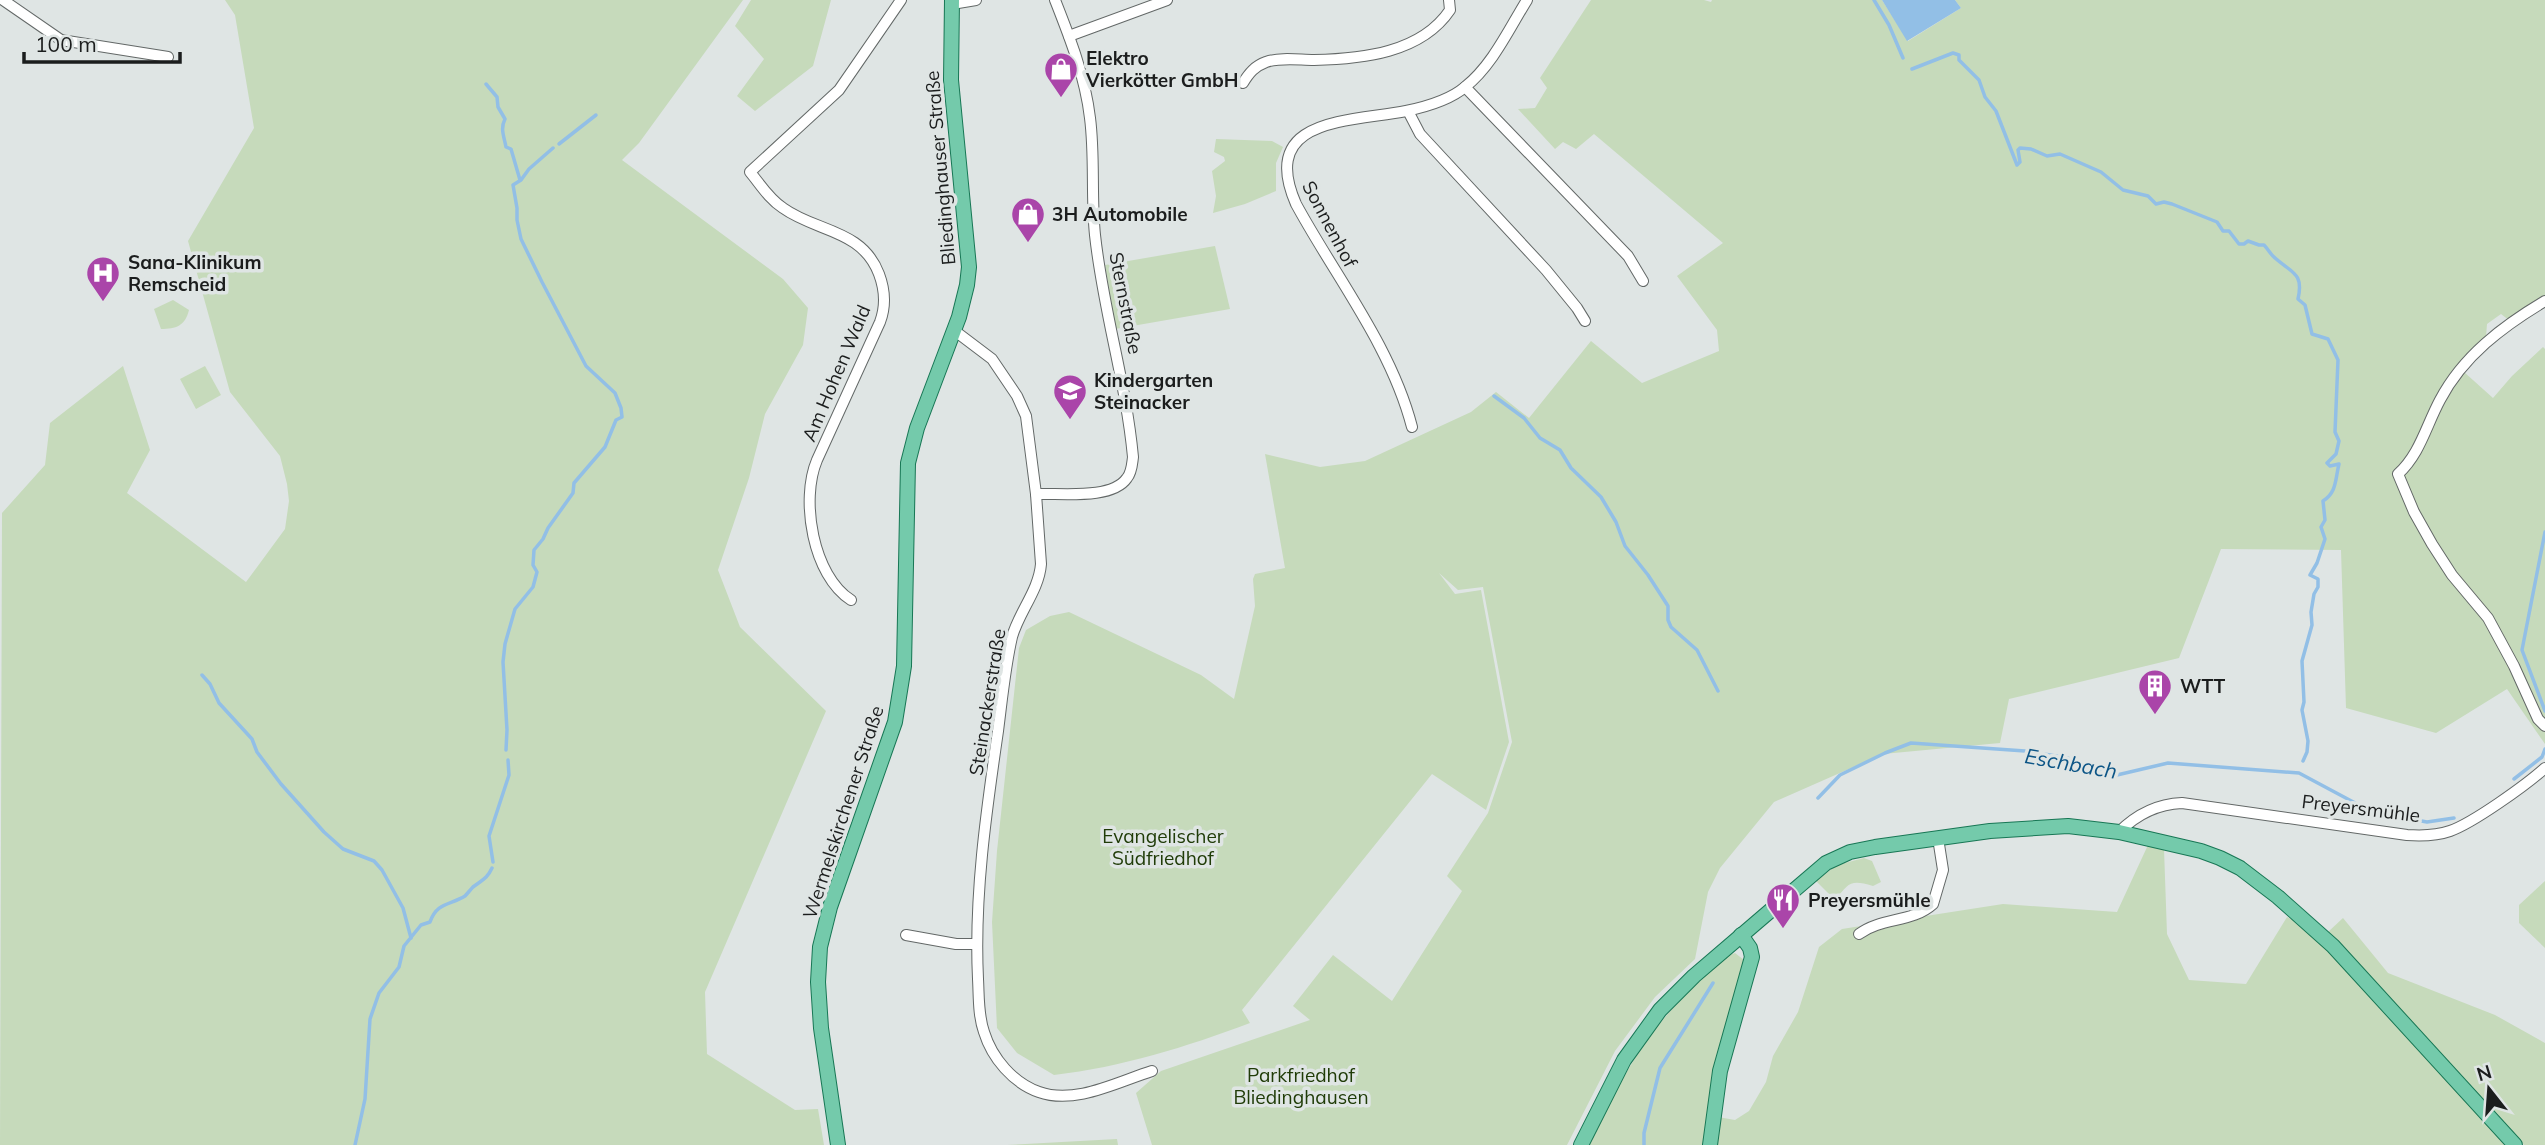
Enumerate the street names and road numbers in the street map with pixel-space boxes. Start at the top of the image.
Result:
street label: Bliedinghauser Straße [920,70,960,266]
street label: Sonnenhof [1297,177,1363,272]
street label: Sternstraße [1104,250,1148,356]
street label: Am Hohen Wald [796,301,876,445]
street label: Steinackerstraße [964,627,1010,777]
street label: Wermelskirchener Straße [797,702,889,922]
street label: Preyersmühle [2300,789,2422,827]

